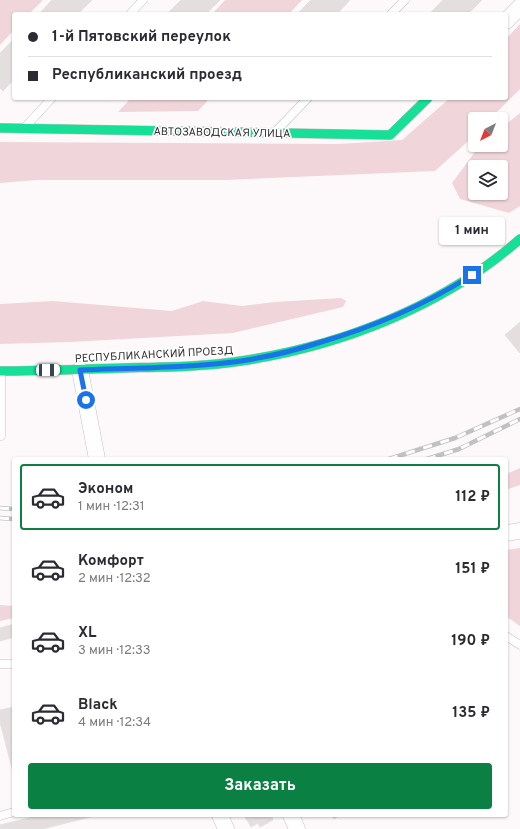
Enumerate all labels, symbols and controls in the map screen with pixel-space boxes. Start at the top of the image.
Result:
text: 1-й Пятовский переулок [52,28,231,47]
text: Республиканский проезд [52,66,242,85]
north arrow [468,112,508,152]
map controls [468,112,508,200]
street label: АВТОЗАВОДСКАЯ УЛИЦА [153,125,291,141]
button: layers [468,160,508,200]
callout: 1 мин [439,217,505,245]
text: 1 мин [455,223,489,239]
route end [463,266,481,284]
street label: РЕСПУБЛИКАНСКИЙ ПРОЕЗД [74,343,234,366]
car [36,364,60,376]
route start [77,391,95,409]
icon: car [30,479,66,515]
text: Эконом [78,480,133,499]
text: 112 ₽ [455,488,490,507]
text: 1 мин · 12:31 [78,499,145,515]
icon: car [30,551,66,587]
text: Комфорт [78,552,144,571]
text: 151 ₽ [455,560,490,579]
text: 2 мин · 12:32 [78,571,151,587]
icon: car [30,623,66,659]
text: XL [78,624,96,643]
text: 190 ₽ [451,632,490,651]
text: 3 мин · 12:33 [78,643,151,659]
icon: car [30,695,66,731]
text: Black [78,696,118,715]
text: 135 ₽ [452,704,490,723]
text: 4 мин · 12:34 [78,715,151,731]
button: Заказать [28,763,492,809]

